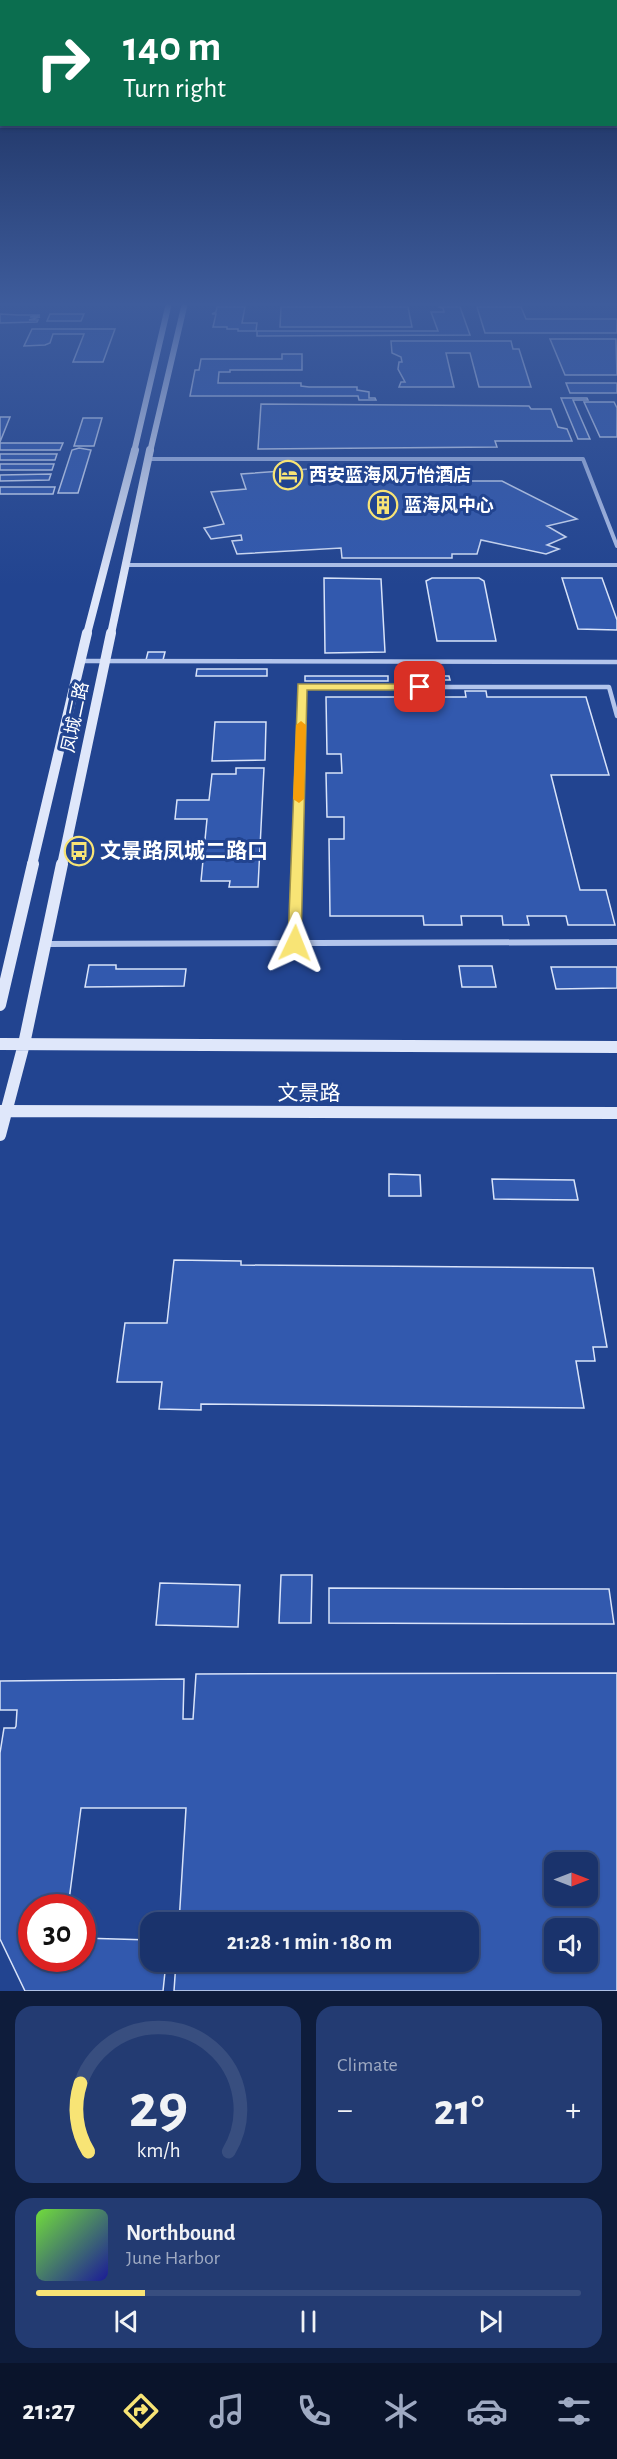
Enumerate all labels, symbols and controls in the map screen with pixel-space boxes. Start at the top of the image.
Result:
icon: right [24,24,102,102]
text: 140 m [123,26,221,68]
text: Turn right [123,75,226,102]
hotel icon: 西安蓝海风万怡酒店 [272,459,304,491]
place label: 西安蓝海风万怡酒店 [309,465,471,485]
building icon: 蓝海风中心 [367,489,399,521]
place label: 蓝海风中心 [404,495,494,515]
pin [394,661,445,712]
icon: arrive [403,670,436,703]
street label: 凤城二路 [58,680,92,754]
bus stop icon: 文景路凤城二路口 [63,835,95,867]
place label: 文景路凤城二路口 [100,839,268,862]
position arrow [263,911,327,975]
street label: 文景路 [278,1082,341,1104]
north arrow [544,1852,598,1906]
map controls [544,1852,598,1972]
speed limit sign: 30 [18,1894,96,1972]
button: sound [544,1918,598,1972]
text: 21:28 · 1 min · 180 m [227,1931,392,1953]
text: Climate [337,2055,398,2075]
text: 29 [128,2076,188,2138]
text: 21° [434,2088,484,2133]
text: − [337,2094,353,2127]
text: + [565,2094,581,2127]
text: km/h [136,2140,180,2161]
text: Northbound [126,2222,235,2244]
text: June Harbor [126,2248,220,2268]
icon: previous [110,2305,143,2338]
icon: pause [292,2305,325,2338]
icon: next [474,2305,507,2338]
icon: directions [120,2390,162,2432]
icon: music [206,2390,248,2432]
icon: phone [293,2390,335,2432]
icon: climate [380,2390,422,2432]
icon: car [466,2390,508,2432]
icon: filters [553,2390,595,2432]
text: 21:27 [22,2397,75,2424]

